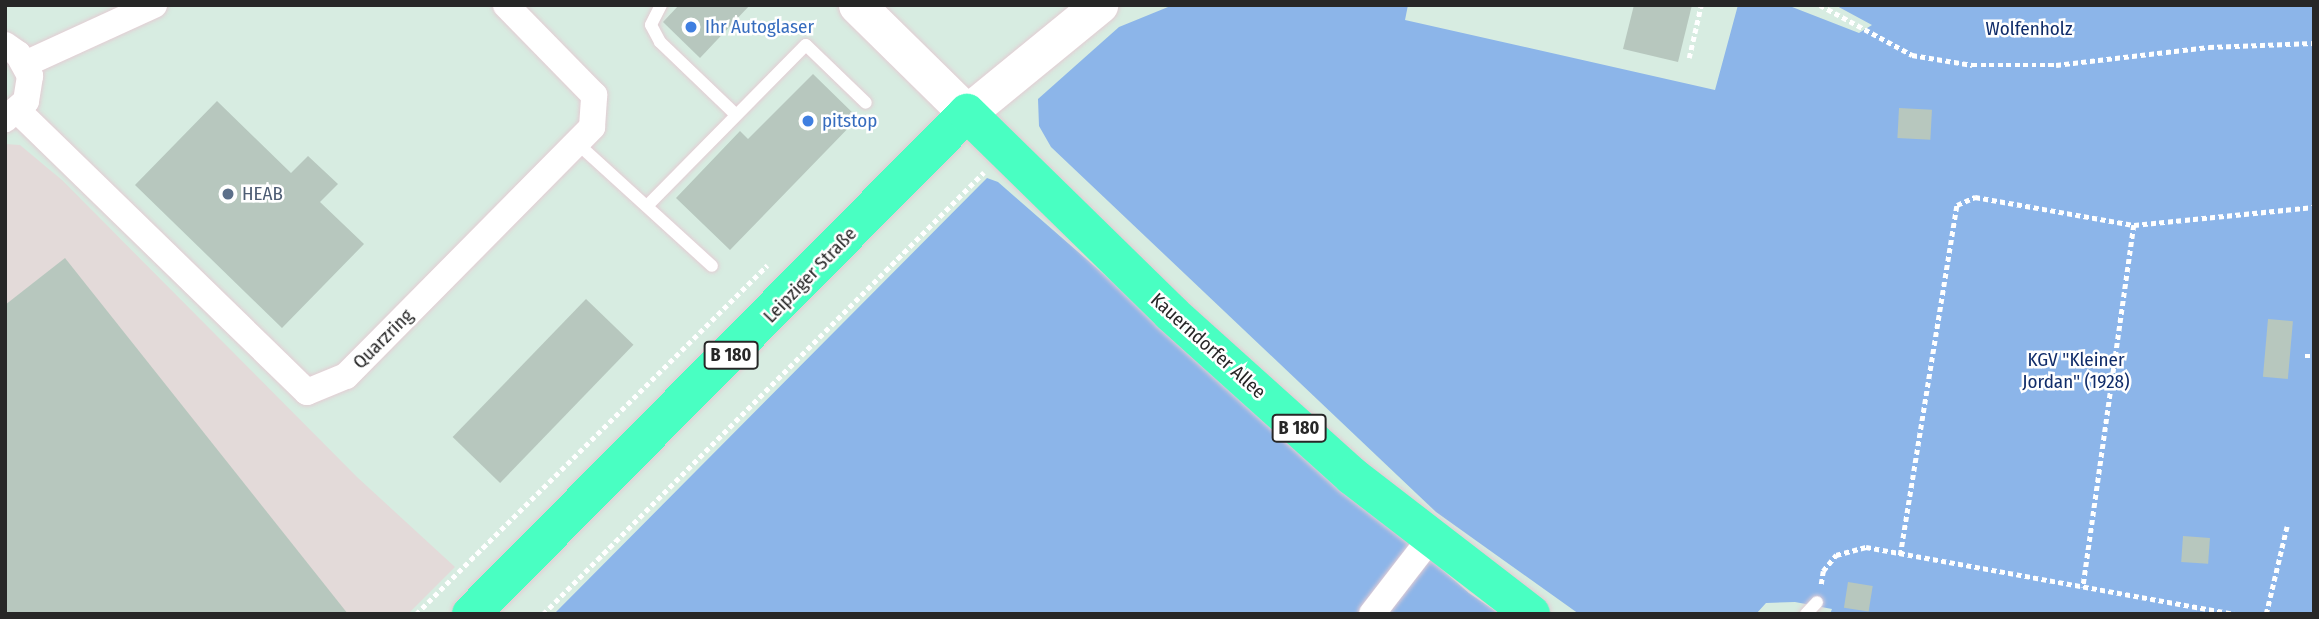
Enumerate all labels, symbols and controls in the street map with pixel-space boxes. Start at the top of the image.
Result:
place label: Ihr Autoglaser [705,16,814,38]
park label: Wolfenholz [1986,18,2072,40]
marker: Ihr Autoglaser [683,19,699,35]
place label: pitstop [822,110,877,132]
marker: pitstop [800,113,816,129]
place label: HEAB [242,183,283,205]
marker: HEAB [220,186,236,202]
street label: Leipziger Straße [759,222,861,328]
street label: Kauerndorfer Allee [1146,288,1270,404]
street label: Quarzring [348,304,418,374]
road number: B 180 [703,340,759,370]
park label: KGV "Kleiner Jordan" (1928) [2022,349,2130,393]
road number: B 180 [1271,414,1327,442]

